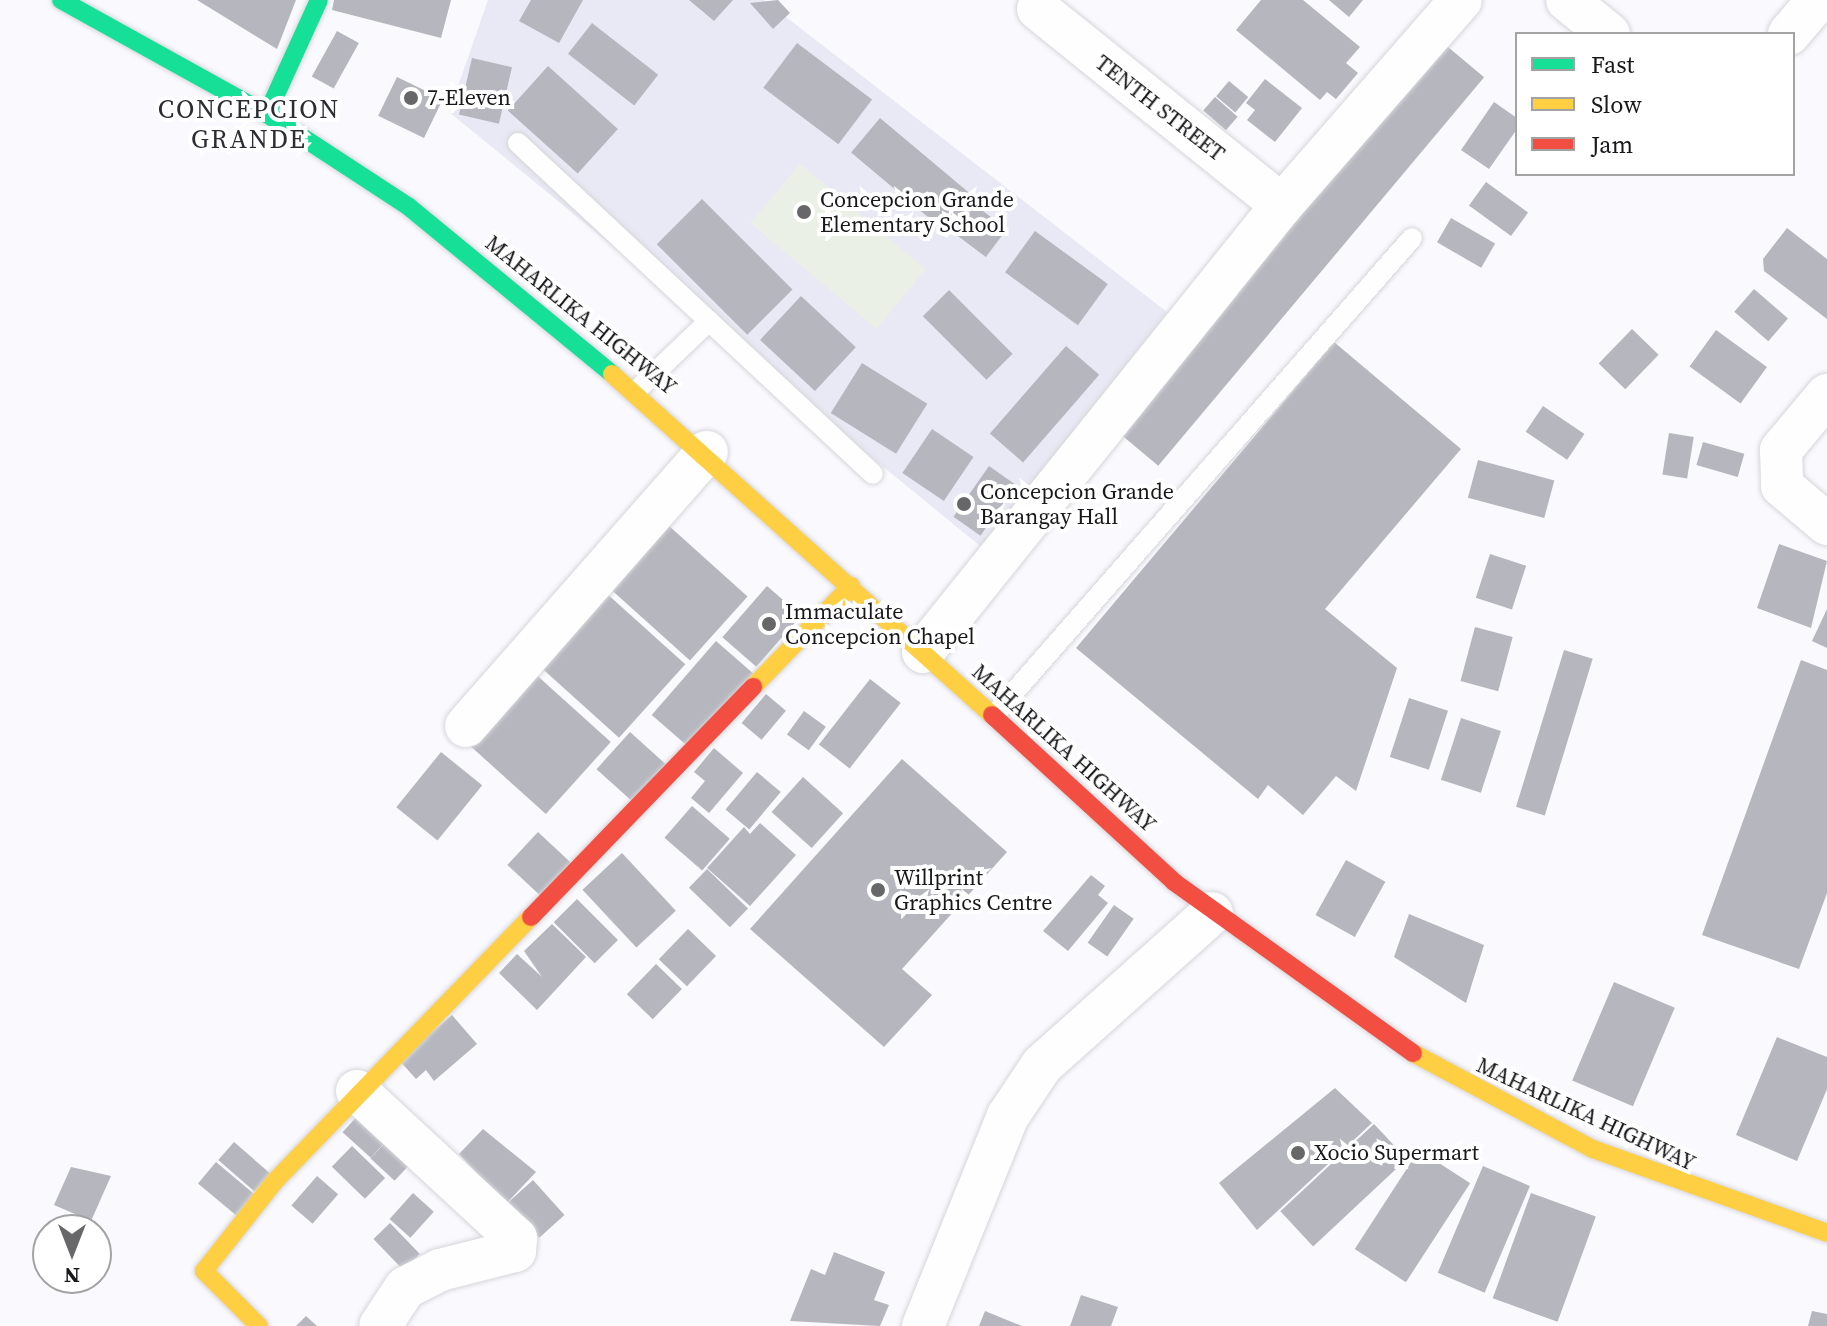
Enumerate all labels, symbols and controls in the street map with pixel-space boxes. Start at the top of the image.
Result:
legend [1515,32,1795,176]
text: Fast [1591,48,1634,81]
street label: TENTH STREET [1090,49,1230,167]
place label: 7-Eleven [427,85,511,111]
text: Slow [1591,88,1642,121]
marker: 7-Eleven [402,89,420,107]
district label: CONCEPCION GRANDE [158,94,340,156]
text: Jam [1591,128,1633,161]
place label: Concepcion Grande Elementary School [820,186,1014,238]
marker: Concepcion Grande Elementary School [795,203,813,221]
street label: MAHARLIKA HIGHWAY [480,230,682,400]
place label: Concepcion Grande Barangay Hall [980,478,1174,530]
marker: Concepcion Grande Barangay Hall [955,495,973,513]
place label: Immaculate Concepcion Chapel [785,598,975,650]
marker: Immaculate Concepcion Chapel [760,615,778,633]
street label: MAHARLIKA HIGHWAY [967,659,1161,837]
place label: Willprint Graphics Centre [894,864,1052,916]
marker: Willprint Graphics Centre [869,881,887,899]
street label: MAHARLIKA HIGHWAY [1473,1052,1699,1176]
place label: Xocio Supermart [1314,1140,1479,1166]
marker: Xocio Supermart [1289,1144,1307,1162]
north arrow [32,1214,112,1294]
text: N [64,1261,80,1291]

